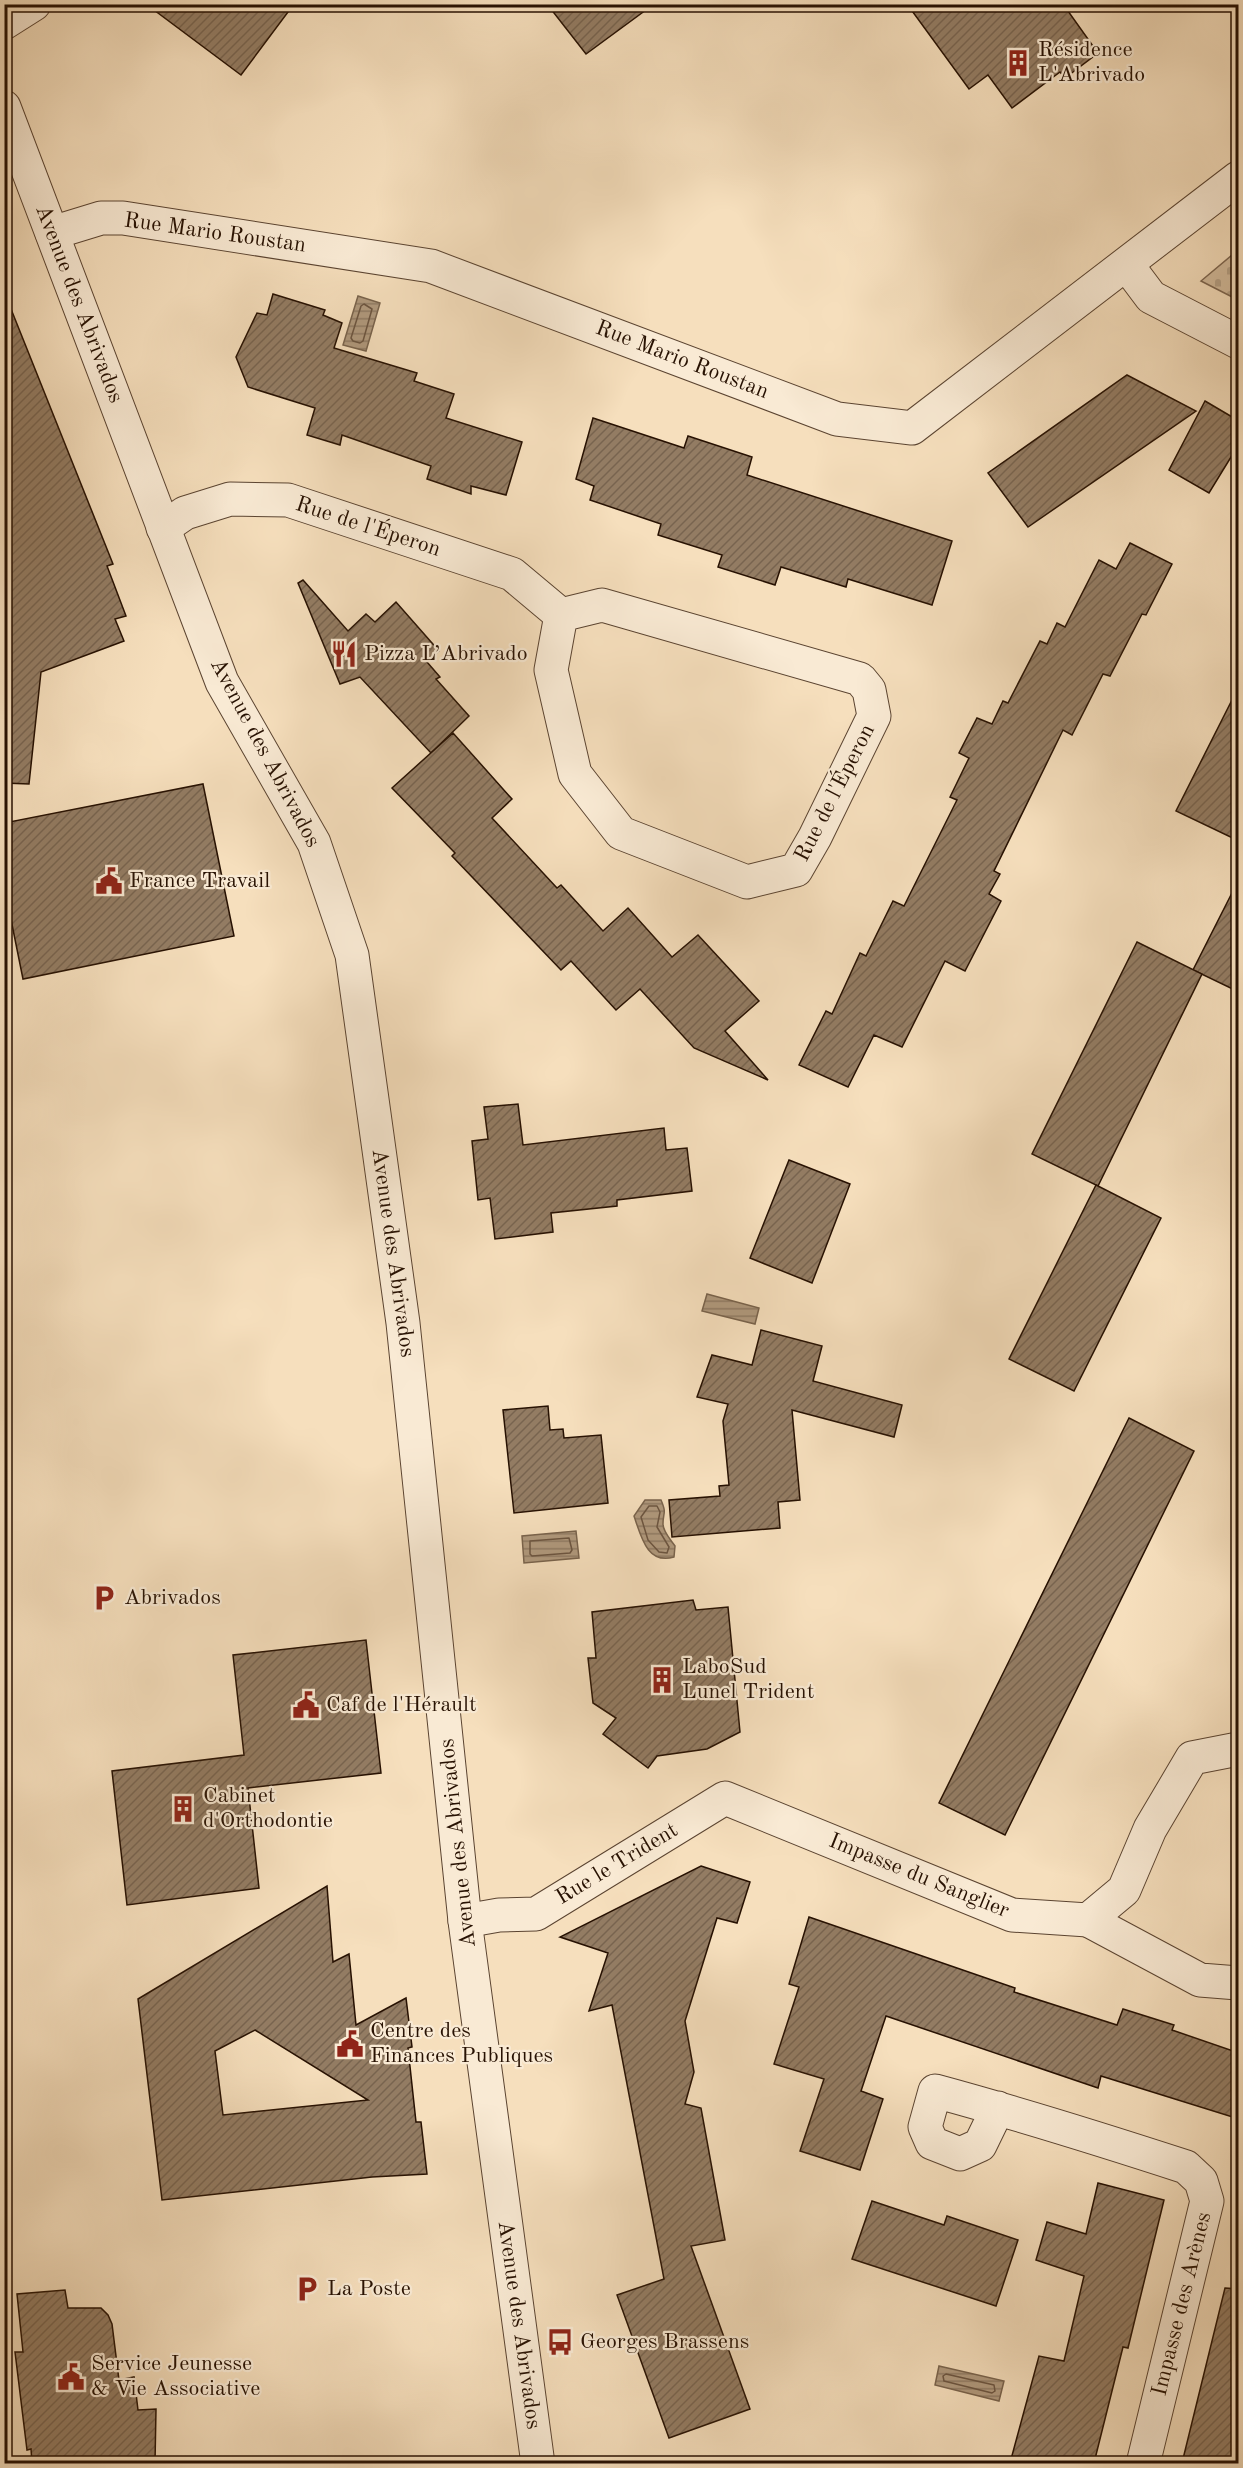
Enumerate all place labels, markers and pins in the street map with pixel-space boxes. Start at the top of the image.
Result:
place label: Résidence L'Abrivado [1038,39,1145,86]
building icon: Résidence L'Abrivado [1003,48,1033,78]
restaurant icon: Pizza L’Abrivado [329,639,359,669]
place label: Pizza L’Abrivado [364,643,528,665]
public building icon: France Travail [94,866,124,896]
place label: France Travail [129,870,270,892]
parking icon: Abrivados [89,1583,119,1613]
place label: Abrivados [124,1587,221,1609]
place label: LaboSud Lunel Trident [682,1656,814,1703]
building icon: LaboSud Lunel Trident [647,1665,677,1695]
public building icon: Caf de l'Hérault [291,1690,321,1720]
place label: Caf de l'Hérault [326,1694,477,1716]
place label: Cabinet d'Orthodontie [203,1785,333,1832]
building icon: Cabinet d'Orthodontie [168,1794,198,1824]
place label: Centre des Finances Publiques [370,2020,553,2067]
public building icon: Centre des Finances Publiques [335,2029,365,2059]
parking icon: La Poste [292,2274,322,2304]
place label: La Poste [327,2278,411,2300]
bus stop icon: Georges Brassens [545,2327,575,2357]
place label: Georges Brassens [580,2331,749,2353]
place label: Service Jeunesse & Vie Associative [91,2353,260,2400]
public building icon: Service Jeunesse & Vie Associative [56,2362,86,2392]

